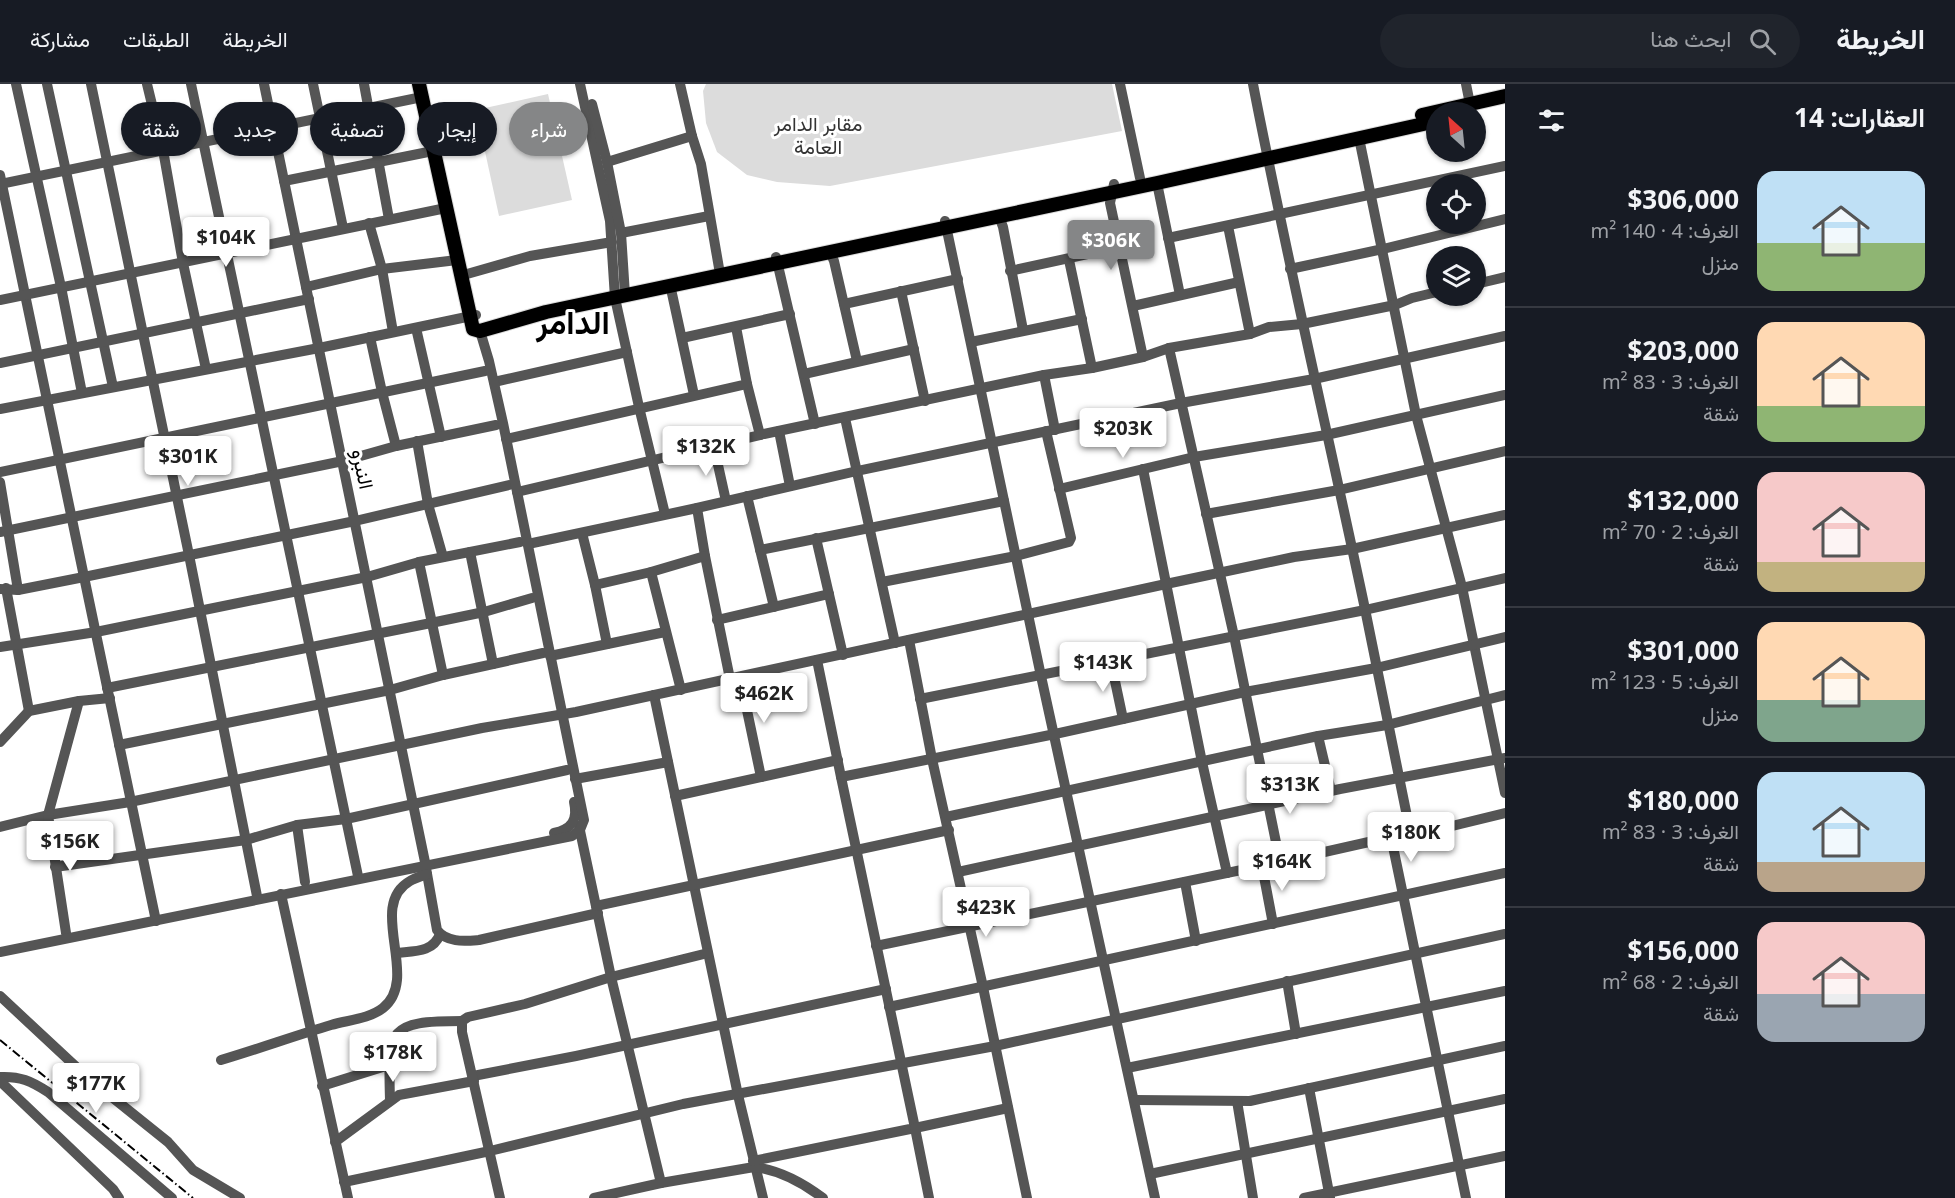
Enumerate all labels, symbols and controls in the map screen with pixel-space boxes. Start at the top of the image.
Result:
search box [1380,14,1800,68]
text: الخريطة [1836,19,1925,57]
text: ابحث هنا [1650,23,1731,53]
text: مشاركة [30,25,90,53]
text: الطبقات [123,25,190,53]
text: الخريطة [223,25,288,53]
icon: search [1746,25,1779,58]
text: العقارات: 14 [1794,99,1925,135]
chip: شقة [121,102,201,156]
chip: جديد [213,102,298,156]
chip: تصفية [310,102,405,156]
chip: إيجار [417,102,497,156]
chip: شراء [509,102,588,156]
north arrow [1426,102,1486,162]
map controls [1426,102,1486,306]
icon: filters [1535,104,1568,137]
park label: مقابر الدامر العامة [773,110,862,160]
button: locate [1426,174,1486,234]
text: $306,000 [1627,181,1739,217]
icon: home [1805,195,1877,267]
pin: $104K [184,217,268,268]
text: الغرف: 4 · 140 m² [1590,217,1739,244]
pin: $306K [1069,220,1153,271]
text: $104K [196,223,256,250]
text: $306K [1081,226,1141,253]
button: layers [1426,246,1486,306]
text: منزل [1702,249,1739,276]
district label: الدامر [535,300,610,343]
text: $203,000 [1627,332,1739,368]
icon: home [1805,346,1877,418]
text: الغرف: 3 · 83 m² [1602,368,1739,395]
text: شقة [1703,400,1739,427]
pin: $203K [1081,408,1165,459]
text: $203K [1093,414,1153,441]
pin: $132K [664,426,748,477]
text: $132K [676,432,736,459]
pin: $301K [146,436,230,487]
text: $301K [158,442,218,469]
street label: النبرو [346,446,380,492]
text: $132,000 [1627,482,1739,518]
icon: home [1805,496,1877,568]
text: الغرف: 2 · 70 m² [1602,518,1739,545]
text: شقة [1703,550,1739,577]
text: $301,000 [1627,632,1739,668]
pin: $143K [1061,642,1145,693]
icon: home [1805,646,1877,718]
text: $143K [1073,648,1133,675]
text: الغرف: 5 · 123 m² [1590,668,1739,695]
pin: $462K [722,673,806,724]
text: $462K [734,679,794,706]
text: منزل [1702,700,1739,727]
pin: $313K [1248,764,1332,815]
text: $313K [1260,770,1320,797]
text: $180,000 [1627,782,1739,818]
icon: home [1805,796,1877,868]
pin: $180K [1369,812,1453,863]
text: $180K [1381,818,1441,845]
text: الغرف: 3 · 83 m² [1602,818,1739,845]
pin: $156K [28,821,112,872]
text: $156K [40,827,100,854]
pin: $164K [1240,841,1324,892]
text: $164K [1252,847,1312,874]
text: شقة [1703,850,1739,877]
pin: $423K [944,887,1028,938]
text: $423K [956,893,1016,920]
text: $156,000 [1627,932,1739,968]
icon: home [1805,946,1877,1018]
text: الغرف: 2 · 68 m² [1602,968,1739,995]
text: شقة [1703,1000,1739,1027]
pin: $178K [351,1032,435,1083]
text: $178K [363,1038,423,1065]
pin: $177K [54,1063,138,1114]
text: $177K [66,1069,126,1096]

